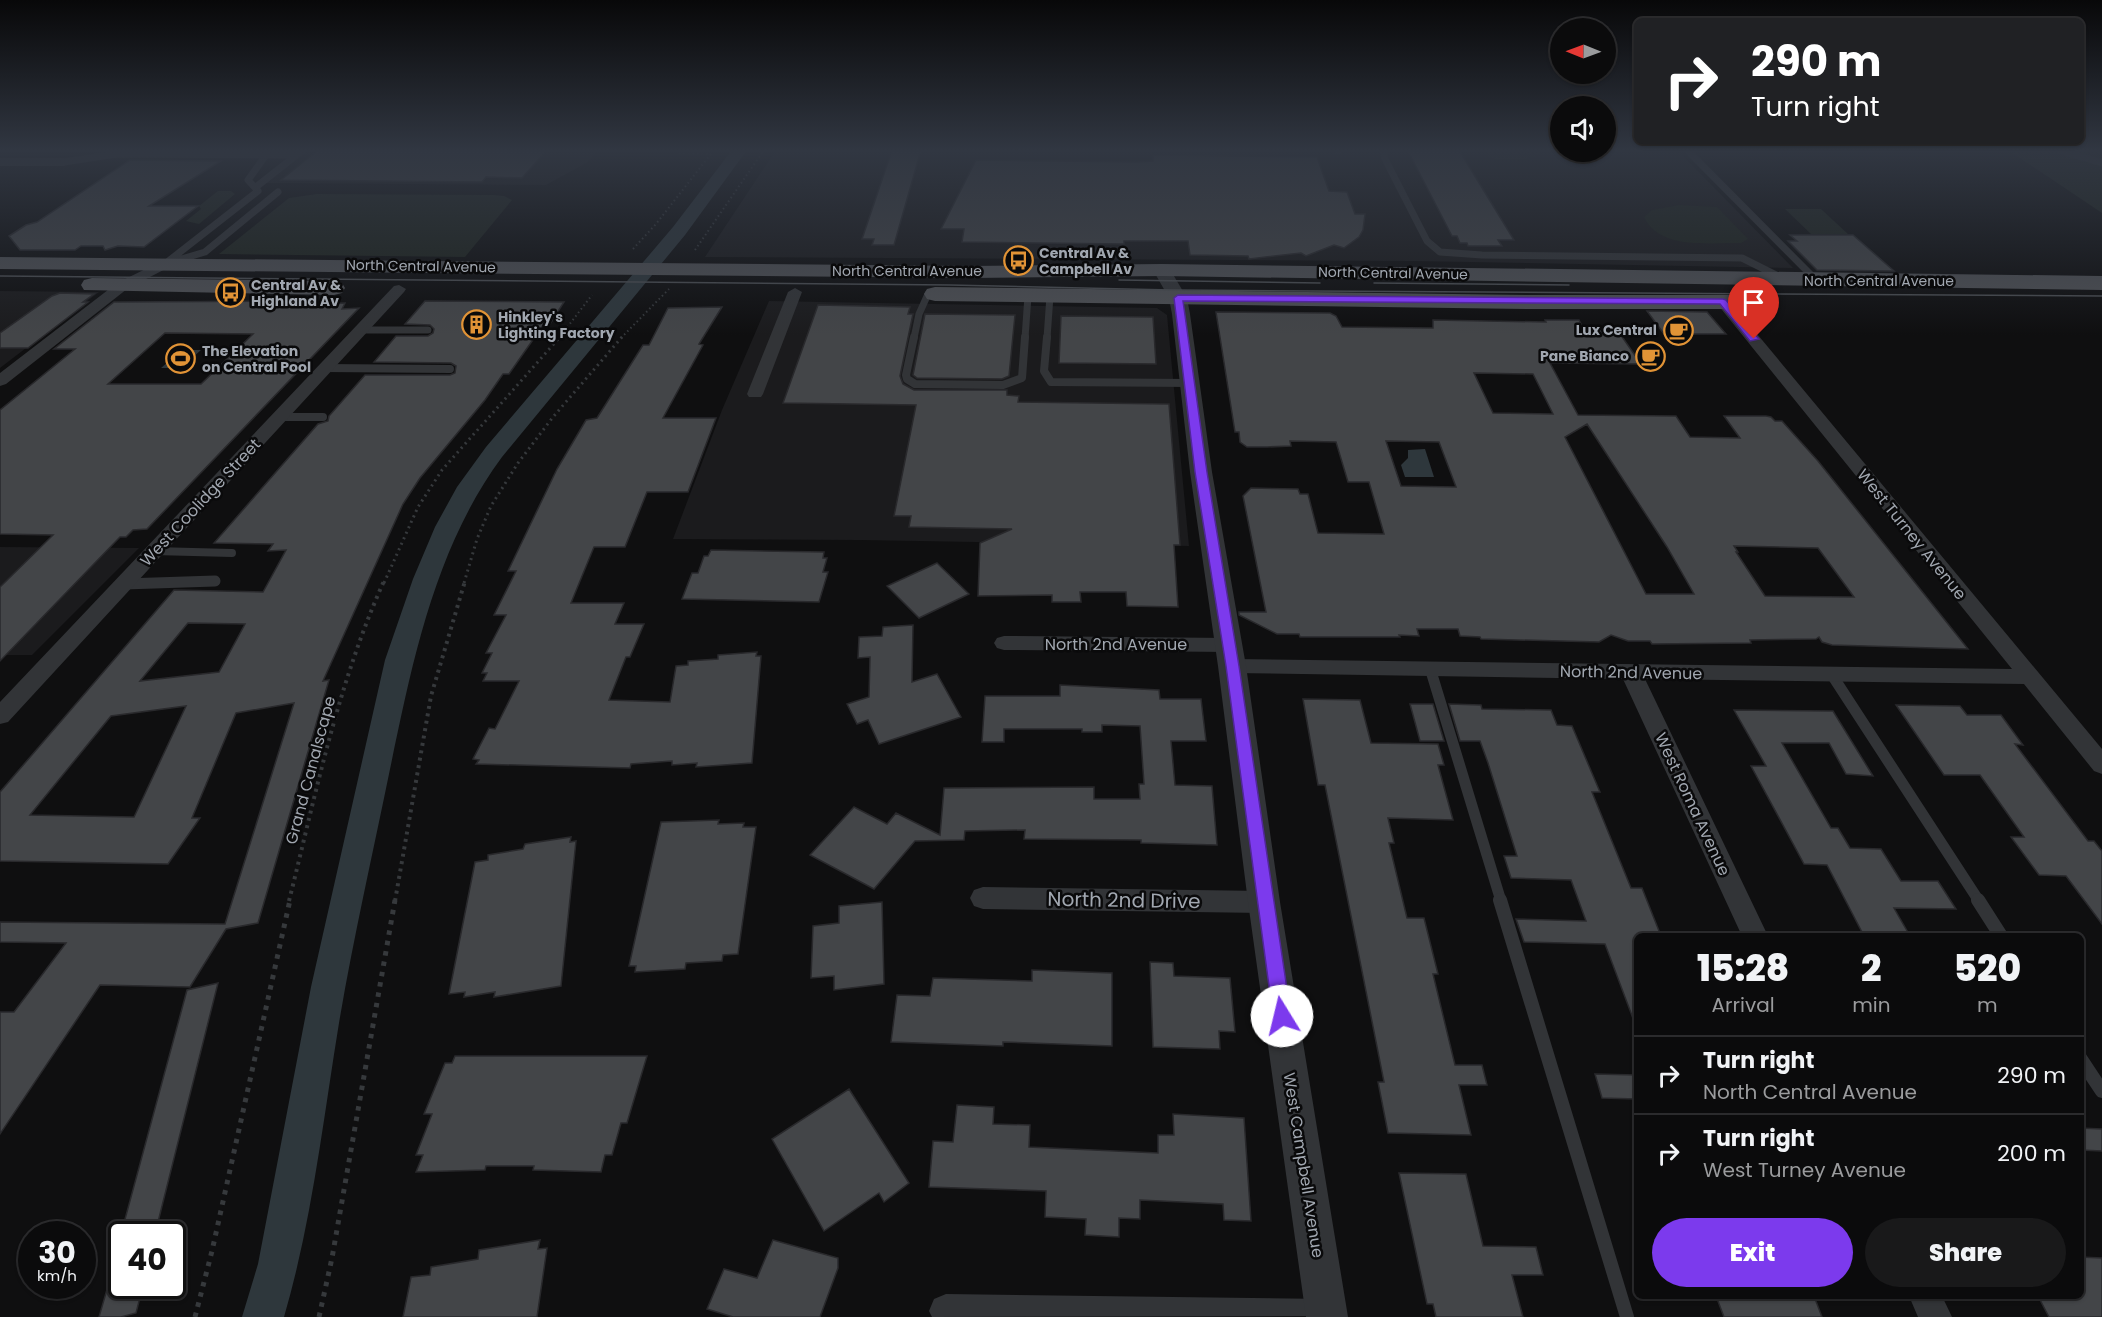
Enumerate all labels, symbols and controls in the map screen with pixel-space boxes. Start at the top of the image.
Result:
north arrow [1550,18,1616,84]
map controls [1550,18,1616,162]
text: 290 m [1751,32,1882,91]
icon: right [1652,42,1730,120]
text: Turn right [1751,88,1880,125]
button: sound [1550,96,1616,162]
place label: Central Av & Campbell Av [1039,243,1132,279]
bus stop icon: Central Av & Campbell Av [1002,245,1034,277]
street label: North Central Avenue [346,255,496,277]
street label: North Central Avenue [832,261,982,281]
street label: North Central Avenue [1318,262,1468,284]
street label: North Central Avenue [1804,271,1954,291]
place label: Central Av & Highland Av [251,275,342,311]
bus stop icon: Central Av & Highland Av [214,277,246,309]
pin [1728,277,1779,339]
icon: arrive [1737,286,1770,319]
place label: Hinkley's Lighting Factory [498,307,615,343]
building icon: Hinkley's Lighting Factory [461,309,493,341]
cafe icon: Lux Central [1662,314,1694,346]
place label: Lux Central [1576,320,1657,340]
cafe icon: Pane Bianco [1634,340,1666,372]
place label: The Elevation on Central Pool [202,341,311,377]
sports icon: The Elevation on Central Pool [165,343,197,375]
place label: Pane Bianco [1540,346,1629,366]
street label: West Coolidge Street [135,433,266,571]
street label: West Turney Avenue [1852,464,1972,605]
street label: North 2nd Avenue [1045,633,1187,656]
street label: North 2nd Avenue [1560,660,1702,685]
street label: Grand Canalscape [280,694,341,847]
street label: West Roma Avenue [1649,729,1736,880]
street label: North 2nd Drive [1047,885,1201,915]
text: 15:28 [1697,943,1789,994]
text: 2 [1861,943,1882,994]
text: 520 [1953,943,2021,994]
position arrow [1250,984,1314,1048]
text: Arrival [1712,991,1775,1019]
text: min [1852,991,1891,1019]
text: m [1977,991,1998,1019]
text: Turn right [1703,1045,1814,1076]
icon: right [1652,1059,1685,1092]
text: 290 m [1997,1060,2066,1091]
street label: West Campbell Avenue [1277,1071,1330,1260]
text: North Central Avenue [1703,1078,1917,1106]
text: Turn right [1703,1123,1814,1154]
icon: right [1652,1137,1685,1170]
text: 200 m [1997,1138,2066,1169]
text: West Turney Avenue [1703,1156,1906,1184]
button: Exit [1652,1218,1853,1287]
button: Share [1865,1218,2066,1287]
speed limit sign: 40 [108,1221,186,1299]
text: 30 [38,1231,76,1274]
text: km/h [37,1265,77,1286]

